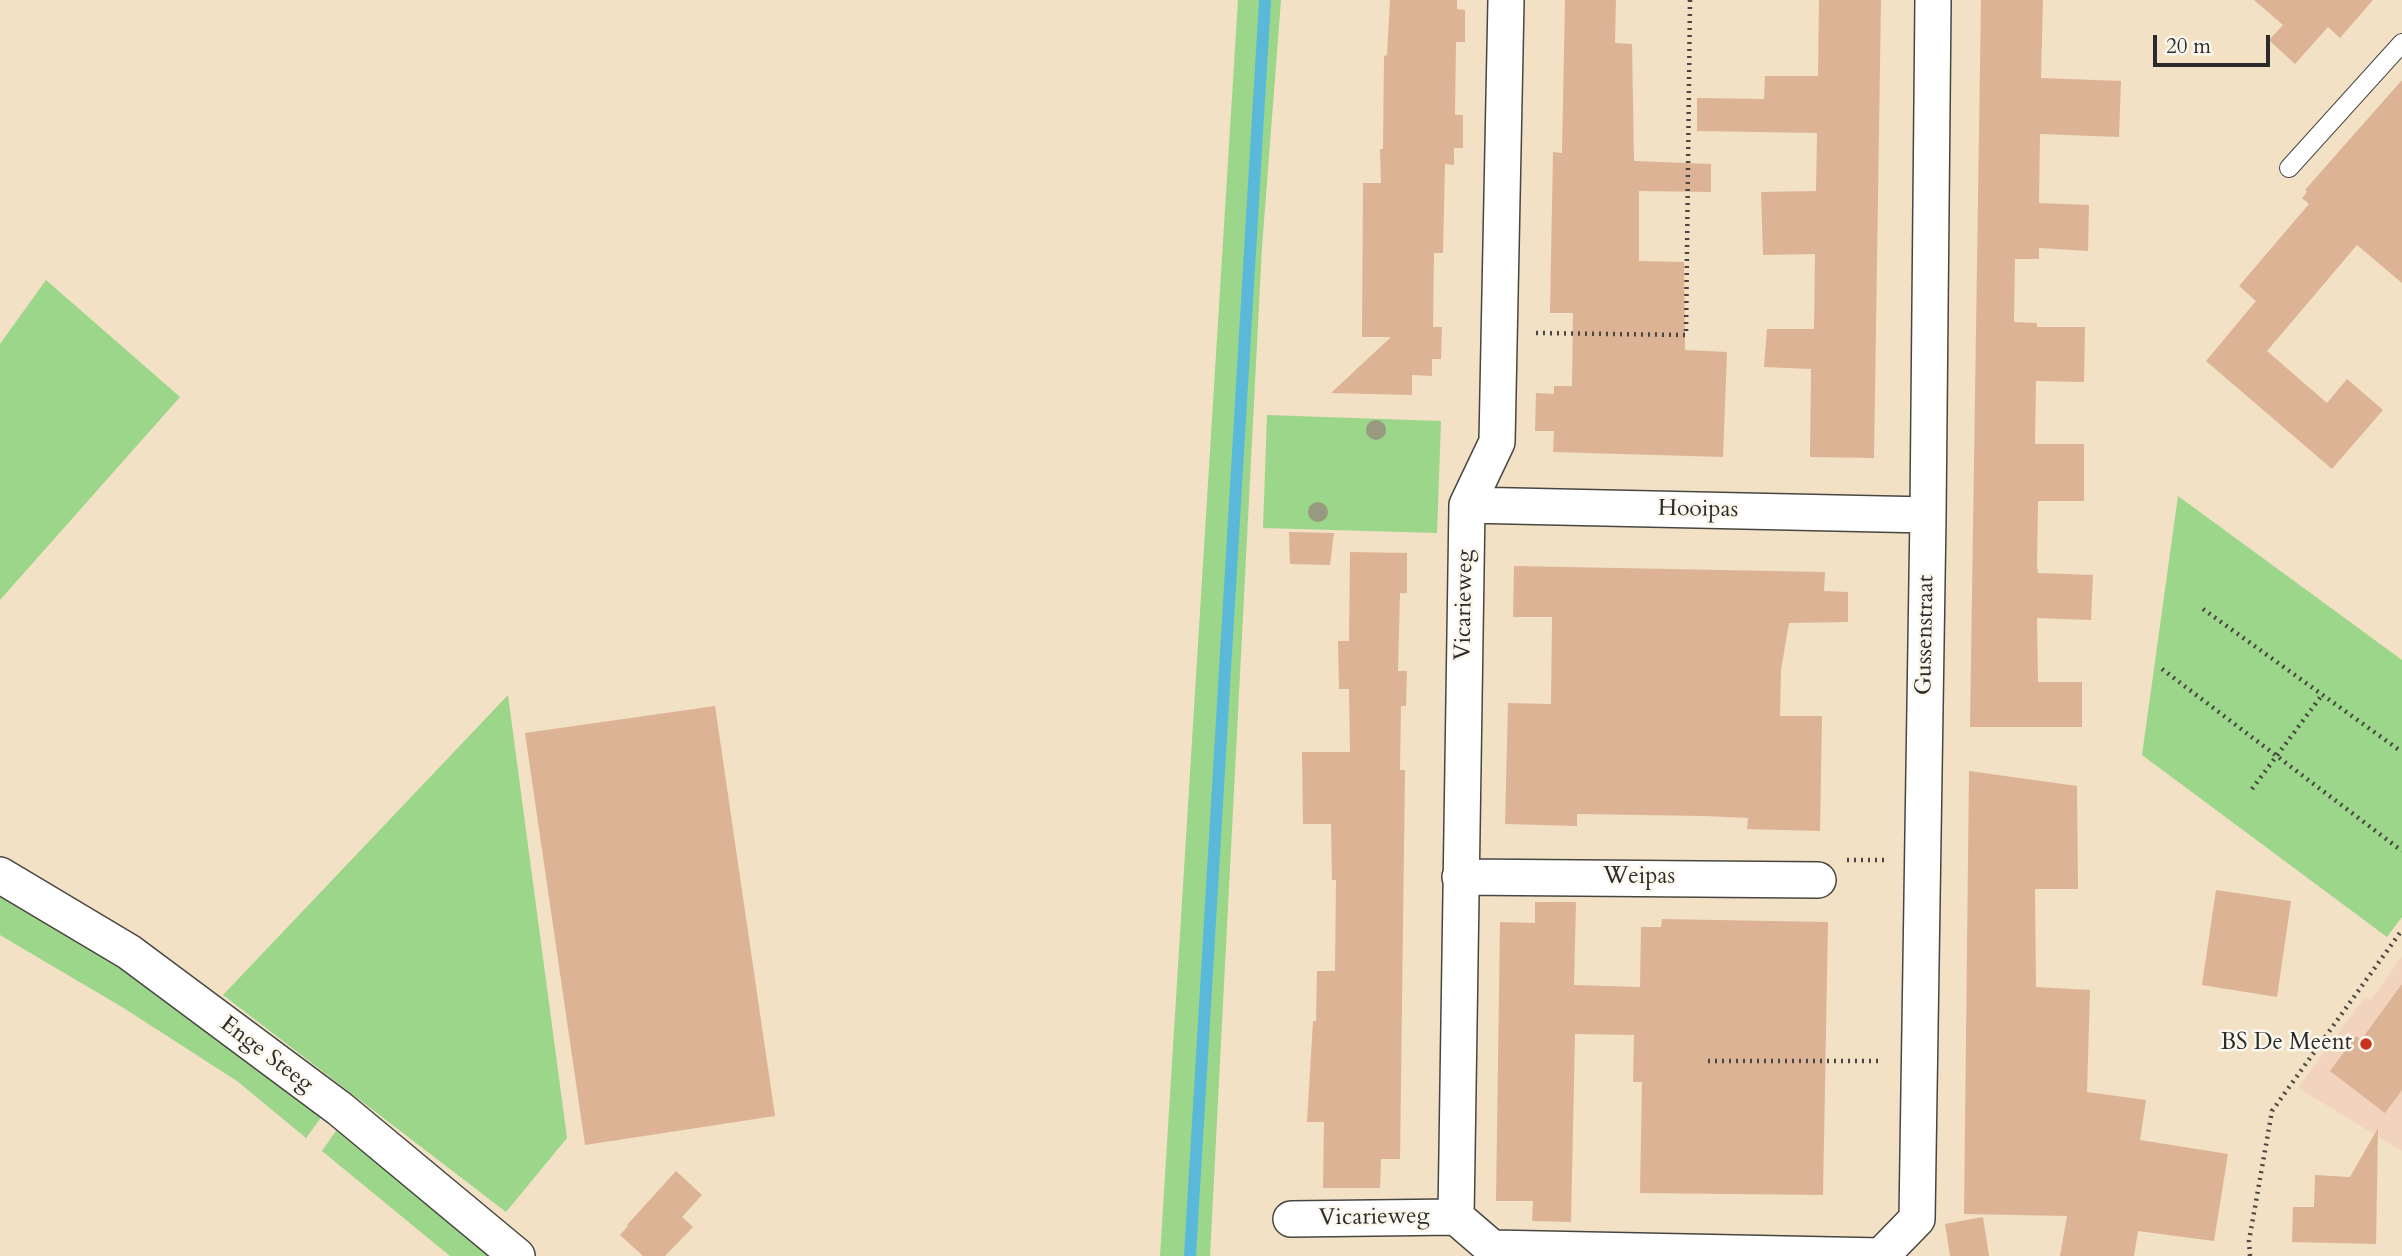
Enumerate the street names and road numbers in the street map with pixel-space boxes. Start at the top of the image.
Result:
street label: Hooipas [1658,496,1738,524]
street label: Vicarieweg [1450,549,1480,661]
street label: Gussenstraat [1911,575,1941,695]
street label: Weipas [1603,864,1675,892]
street label: Enge Steeg [214,1011,318,1099]
street label: Vicarieweg [1318,1203,1430,1233]

